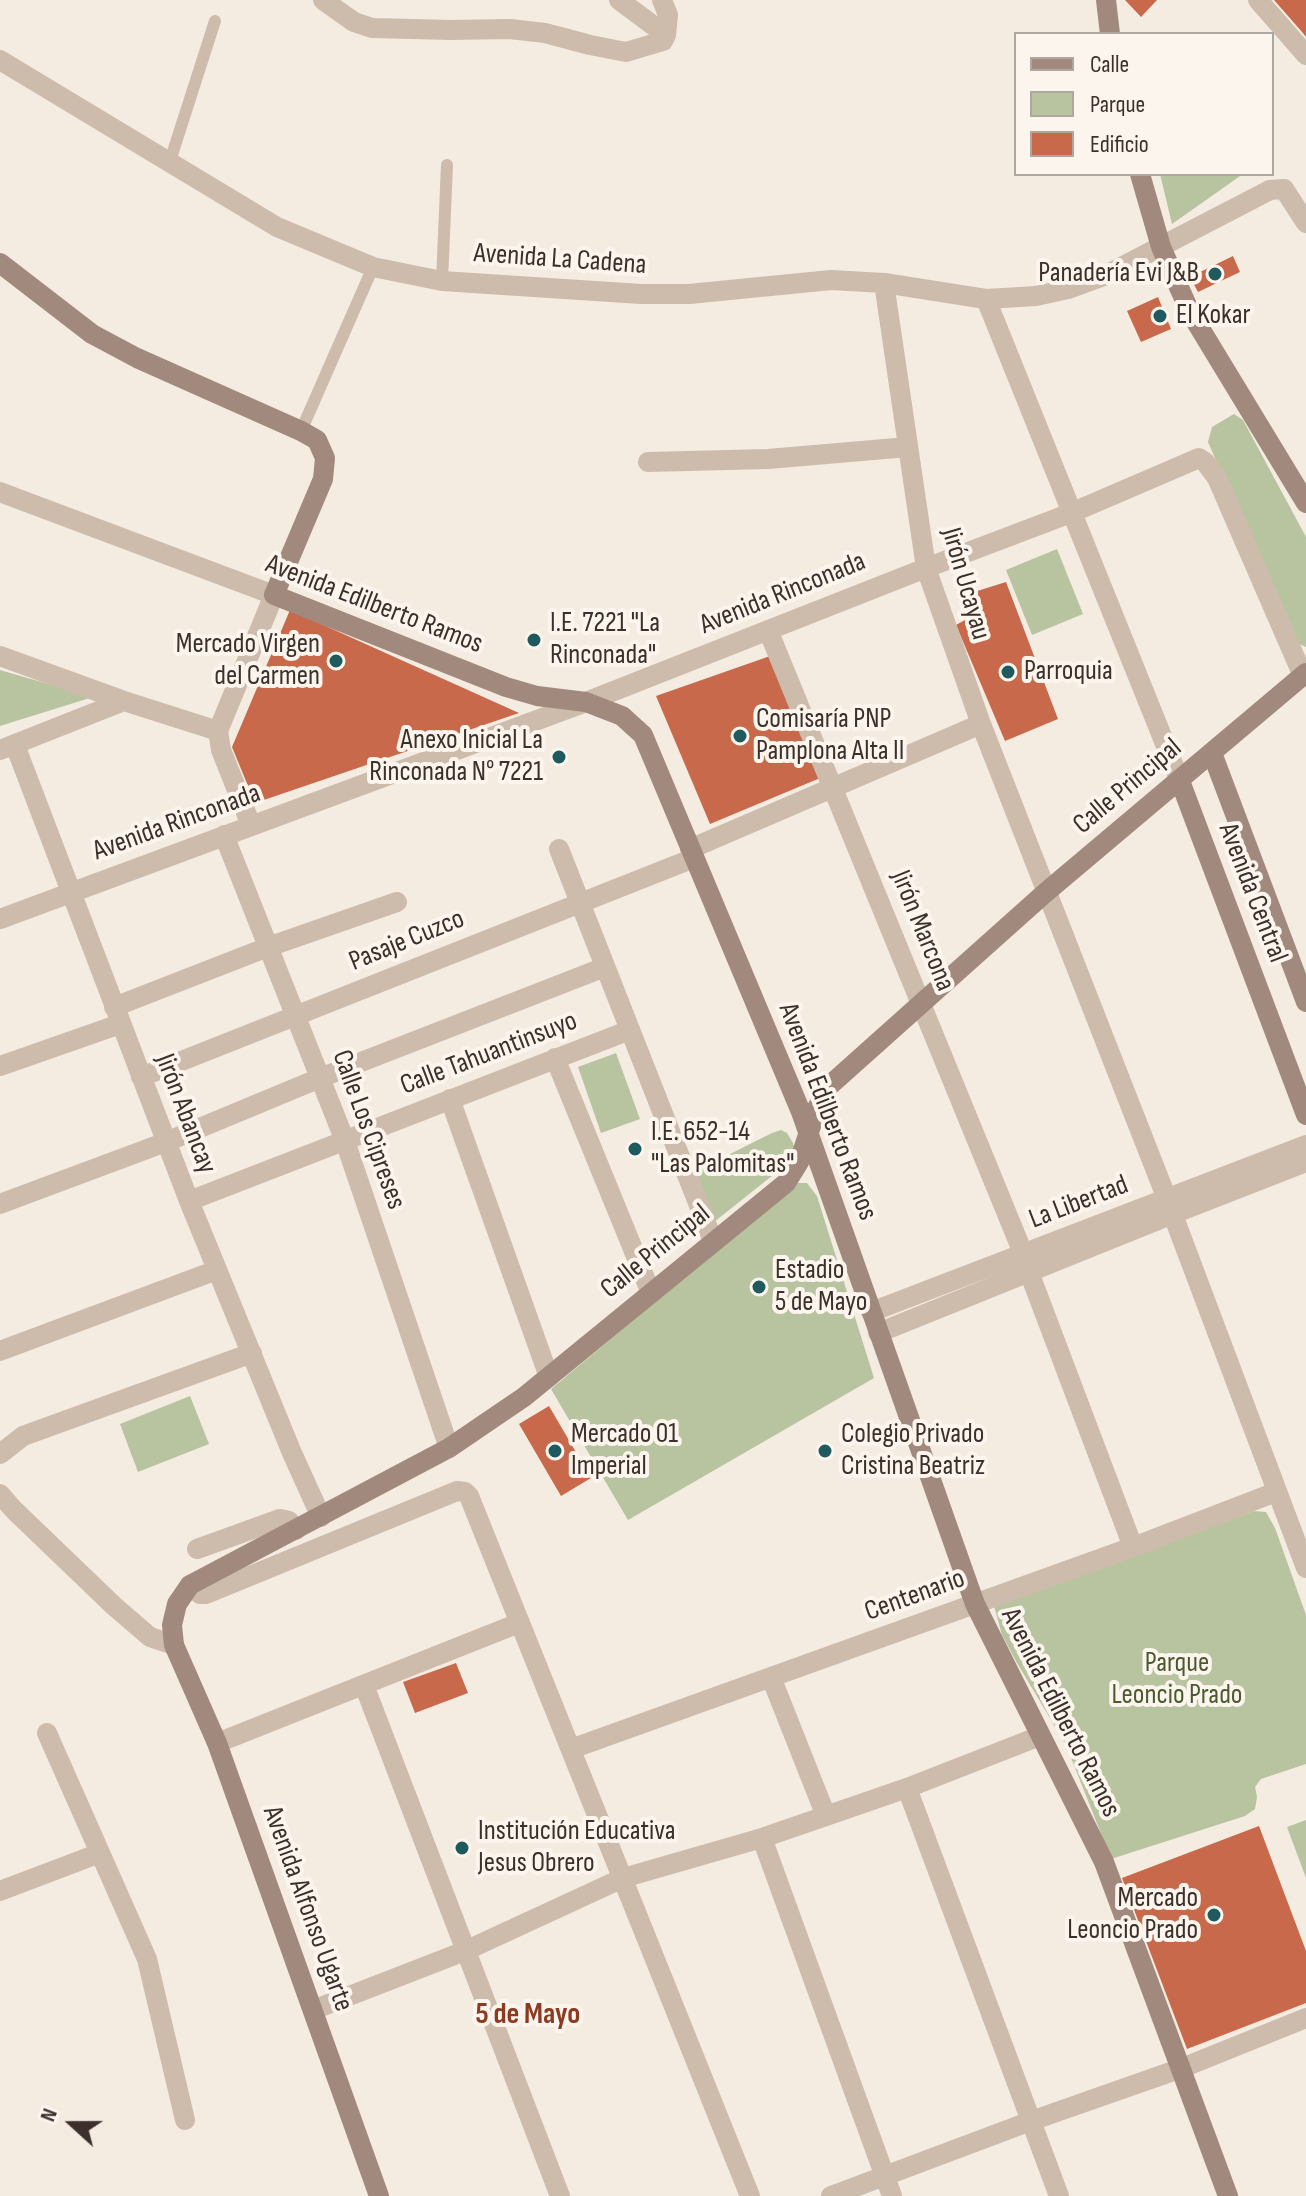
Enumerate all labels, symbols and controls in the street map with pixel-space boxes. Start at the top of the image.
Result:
legend [1014,32,1274,176]
text: Calle [1090,50,1129,79]
text: Parque [1090,90,1145,119]
text: Edificio [1090,130,1149,159]
street label: Avenida La Cadena [473,237,647,283]
place label: Panadería Evi J&B [1038,257,1199,291]
marker: Panadería Evi J&B [1206,265,1224,283]
place label: El Kokar [1176,299,1251,333]
marker: El Kokar [1151,307,1169,325]
street label: Jirón Ucayau [933,524,997,644]
street label: Avenida Rinconada [695,546,871,642]
street label: Avenida Edilberto Ramos [261,548,487,662]
place label: I.E. 7221 "La Rinconada" [550,607,660,673]
place label: Mercado Virgen del Carmen [176,628,320,694]
marker: I.E. 7221 "La Rinconada" [525,631,543,649]
marker: Mercado Virgen del Carmen [327,652,345,670]
place label: Parroquia [1024,655,1113,689]
marker: Parroquia [999,663,1017,681]
place label: Comisaría PNP Pamplona Alta II [756,703,904,769]
place label: Anexo Inicial La Rinconada N° 7221 [369,724,543,790]
marker: Comisaría PNP Pamplona Alta II [731,727,749,745]
street label: Calle Principal [1067,732,1189,842]
marker: Anexo Inicial La Rinconada N° 7221 [550,748,568,766]
street label: Avenida Rinconada [89,777,265,869]
street label: Avenida Central [1210,819,1294,967]
street label: Jirón Marcona [883,866,961,996]
street label: Pasaje Cuzco [345,903,469,979]
street label: Avenida Edilberto Ramos [770,999,884,1225]
street label: Calle Tahuantinsuyo [396,1005,582,1103]
street label: Calle Los Cipreses [324,1046,412,1214]
street label: Jirón Abancay [147,1049,223,1179]
place label: I.E. 652-14 "Las Palomitas" [651,1116,794,1182]
marker: I.E. 652-14 "Las Palomitas" [626,1140,644,1158]
street label: La Libertad [1025,1169,1133,1237]
street label: Calle Principal [595,1198,717,1306]
place label: Estadio 5 de Mayo [775,1254,867,1320]
marker: Estadio 5 de Mayo [750,1278,768,1296]
place label: Mercado 01 Imperial [571,1418,678,1484]
place label: Colegio Privado Cristina Beatriz [841,1418,985,1484]
marker: Mercado 01 Imperial [546,1442,564,1460]
marker: Colegio Privado Cristina Beatriz [816,1442,834,1460]
street label: Centenario [860,1562,970,1630]
street label: Avenida Edilberto Ramos [993,1603,1127,1823]
park label: Parque Leoncio Prado [1112,1647,1242,1713]
street label: Avenida Alfonso Ugarte [254,1802,360,2016]
place label: Institución Educativa Jesus Obrero [478,1815,675,1881]
marker: Institución Educativa Jesus Obrero [453,1839,471,1857]
place label: Mercado Leoncio Prado [1067,1882,1198,1948]
marker: Mercado Leoncio Prado [1205,1906,1223,1924]
district label: 5 de Mayo [476,1997,580,2033]
north arrow [32,2084,112,2164]
text: N [34,2105,64,2126]

